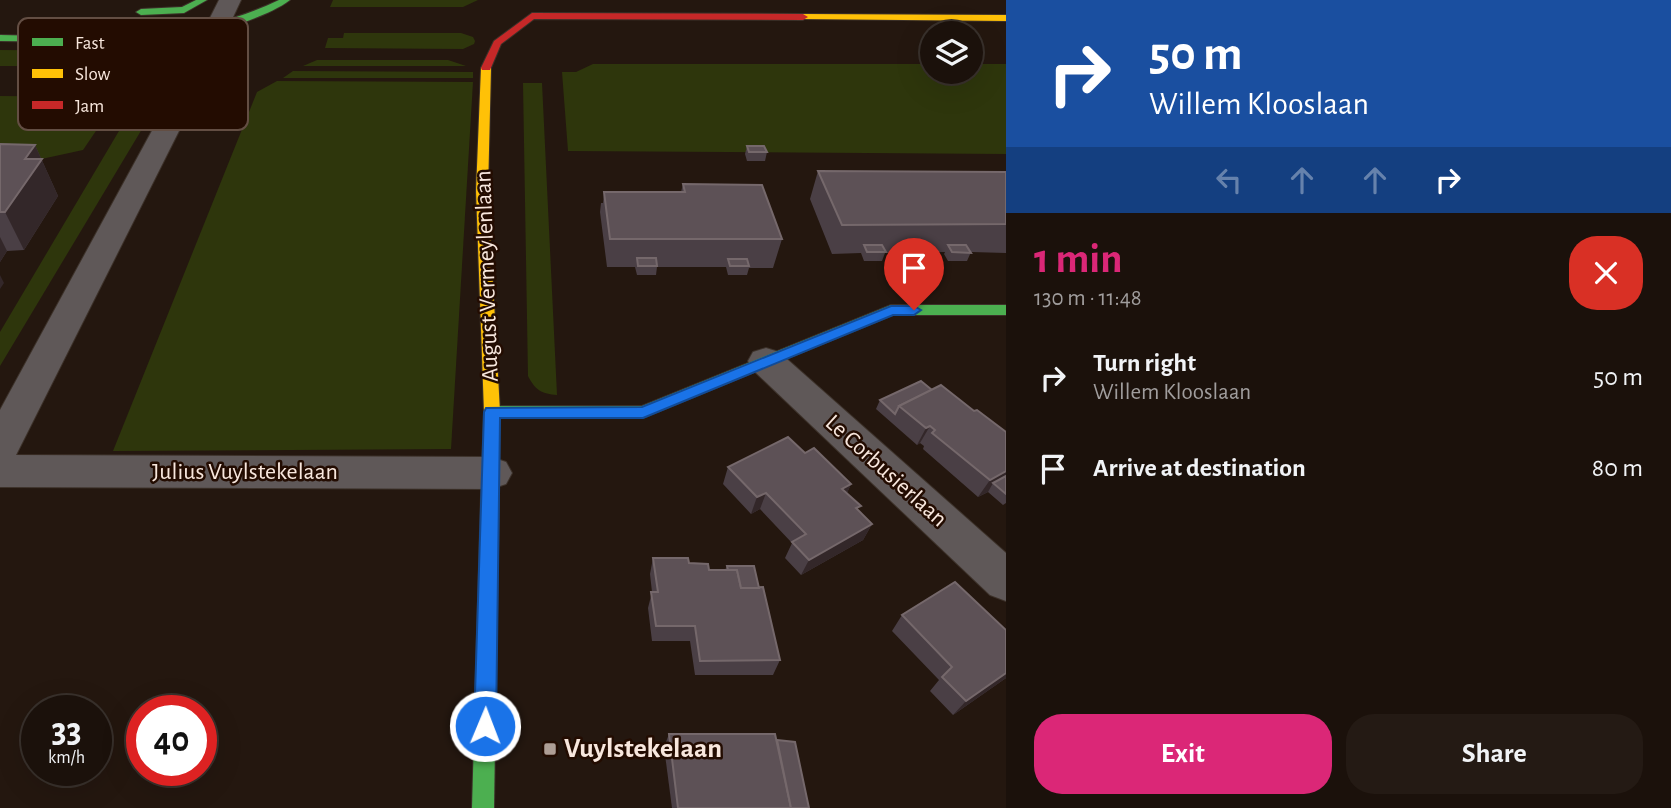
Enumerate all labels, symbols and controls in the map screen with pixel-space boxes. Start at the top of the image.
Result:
legend [18,18,248,130]
map controls [920,21,983,84]
button: layers [920,21,983,84]
icon: right [1034,28,1125,119]
text: 50 m [1149,30,1243,79]
text: Fast [75,34,105,53]
text: Slow [75,65,111,84]
text: Willem Klooslaan [1149,88,1369,120]
text: Jam [75,97,104,116]
icon: left [1210,161,1248,199]
icon: ahead [1283,161,1321,199]
icon: ahead [1356,161,1394,199]
icon: right [1429,161,1467,199]
street label: August Vermeylenlaan [471,170,503,382]
button: close [1569,236,1643,310]
pin [884,238,944,310]
text: 1 min [1034,238,1123,280]
icon: arrive [895,249,933,287]
text: 130 m · 11:48 [1034,287,1142,310]
text: Turn right [1093,350,1196,376]
icon: right [1034,359,1072,397]
text: 50 m [1593,364,1643,390]
text: Willem Klooslaan [1093,381,1251,404]
street label: Le Corbusierlaan [821,410,951,532]
icon: arrive [1034,450,1072,488]
text: Arrive at destination [1093,455,1306,481]
text: 80 m [1592,455,1643,481]
street label: Julius Vuylstekelaan [152,460,338,484]
position arrow [448,689,522,763]
speed limit sign: 40 [126,695,217,786]
text: 33 [51,714,82,749]
button: Exit [1034,714,1332,794]
button: Share [1346,714,1643,794]
place label: Vuylstekelaan [564,735,722,763]
marker: Vuylstekelaan [542,741,558,757]
text: km/h [48,749,85,767]

